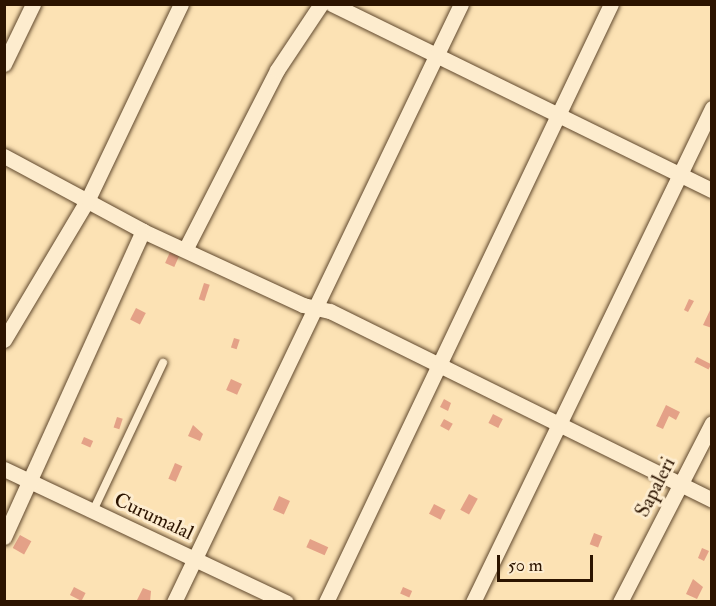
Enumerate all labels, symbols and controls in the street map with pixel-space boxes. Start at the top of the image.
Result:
street label: Sapaleri [630,453,680,521]
street label: Curumalal [110,487,198,545]
scale bar [500,543,596,581]
text: 50 m [508,554,543,577]

